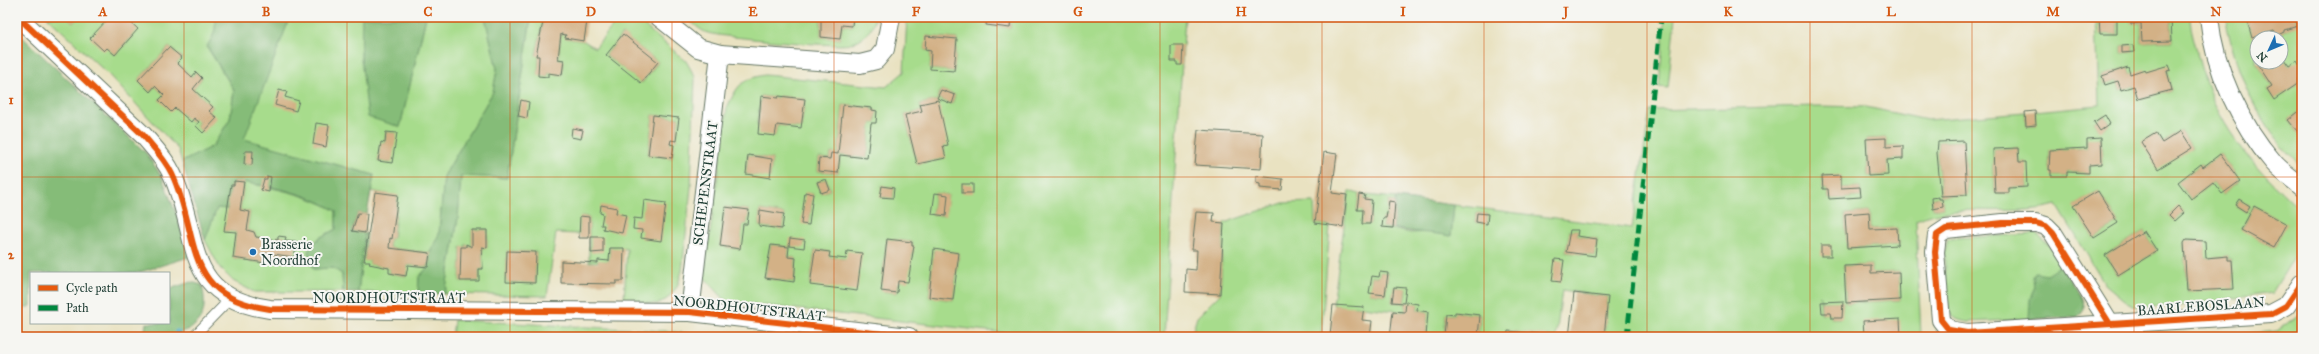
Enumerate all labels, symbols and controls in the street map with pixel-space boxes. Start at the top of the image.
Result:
text: A [98,4,108,20]
text: B [262,4,271,20]
text: C [424,4,433,20]
text: D [586,4,596,20]
text: E [748,4,758,20]
text: F [912,4,921,20]
text: G [1073,4,1083,20]
text: H [1235,4,1247,20]
text: I [1400,4,1406,20]
text: J [1561,4,1569,20]
text: K [1723,4,1733,20]
text: L [1886,4,1896,20]
text: M [2046,4,2060,20]
text: N [2210,4,2222,20]
north arrow [2249,30,2289,70]
text: N [2254,48,2270,64]
text: 1 [8,92,14,108]
street label: SCHEPENSTRAAT [689,120,722,246]
place label: Brasserie Noordhof [261,236,321,269]
text: 2 [8,247,15,263]
marker: Brasserie Noordhof [248,247,258,257]
legend [30,272,170,324]
text: Cycle path [66,281,118,295]
street label: NOORDHOUTSTRAAT [313,290,466,307]
street label: NOORDHOUTSTRAAT [672,292,826,325]
street label: BAARLEBOSLAAN [2137,294,2265,319]
text: Path [66,301,89,315]

